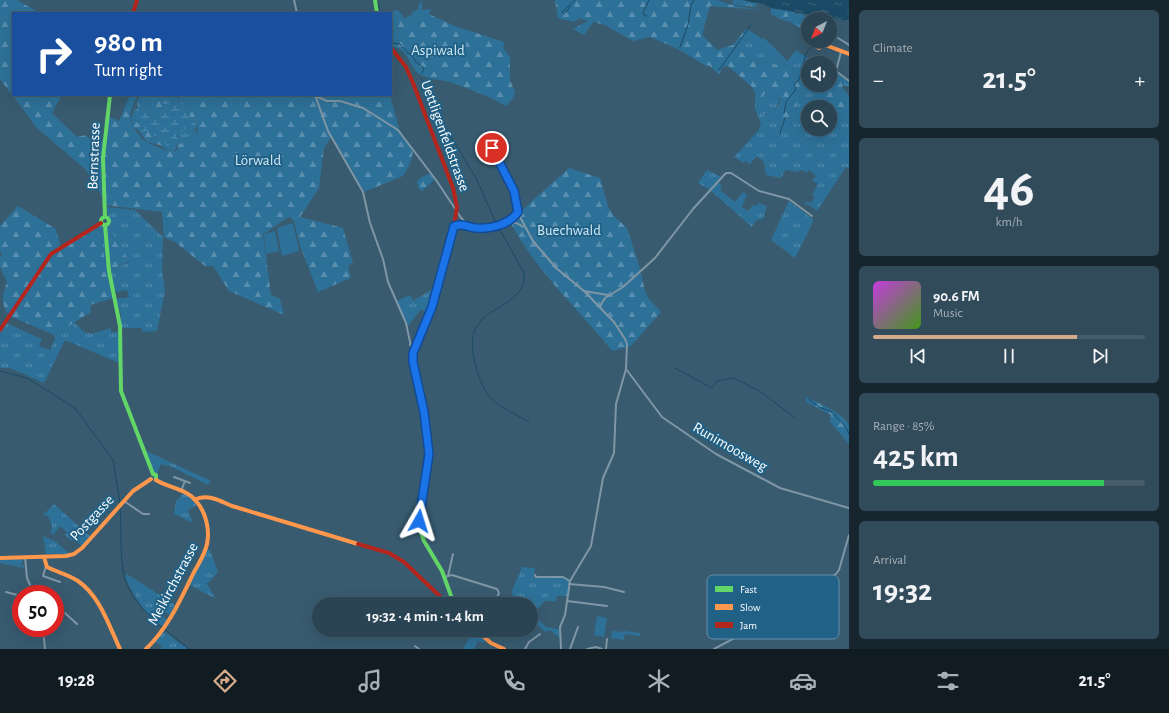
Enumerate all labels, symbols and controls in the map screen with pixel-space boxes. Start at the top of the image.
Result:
north arrow [801,12,837,48]
map controls [801,12,837,136]
icon: right [28,28,80,80]
text: 980 m [94,29,163,57]
text: Climate [873,42,912,55]
park label: Aspiwald [411,43,465,58]
button: sound [801,56,837,92]
text: Turn right [94,62,163,80]
text: 21.5° [982,64,1036,94]
text: − [873,69,884,91]
text: + [1134,69,1145,91]
street label: Uettligenfeldstrasse [418,78,472,194]
button: search [801,100,837,136]
street label: Bernstrasse [85,122,103,190]
pin [475,131,509,165]
icon: arrive [481,137,503,159]
park label: Lörwald [235,153,282,168]
text: 46 [983,163,1035,215]
text: km/h [996,216,1022,229]
park label: Buechwald [537,223,601,238]
text: 90.6 FM [933,289,980,304]
text: Music [933,307,963,320]
icon: previous [907,345,929,367]
icon: pause [998,345,1020,367]
icon: next [1089,345,1111,367]
street label: Runimoosweg [690,420,770,475]
text: Range · 85% [873,420,934,433]
text: 425 km [873,442,959,472]
street label: Postgasse [67,492,117,544]
position arrow [398,500,440,542]
street label: Meikirchstrasse [145,540,201,628]
text: Arrival [873,554,906,567]
legend [707,575,839,639]
text: 19:32 [873,576,932,606]
text: Fast [740,584,758,595]
speed limit sign: 50 [12,585,64,637]
text: Slow [740,602,761,613]
text: 19:32 · 4 min · 1.4 km [366,609,484,624]
text: Jam [740,620,757,631]
icon: directions [211,667,239,695]
icon: music [356,667,384,695]
icon: phone [500,667,528,695]
icon: climate [645,667,673,695]
icon: car [789,667,817,695]
icon: filters [934,667,962,695]
text: 19:28 [58,672,95,690]
text: 21.5° [1079,672,1111,690]

